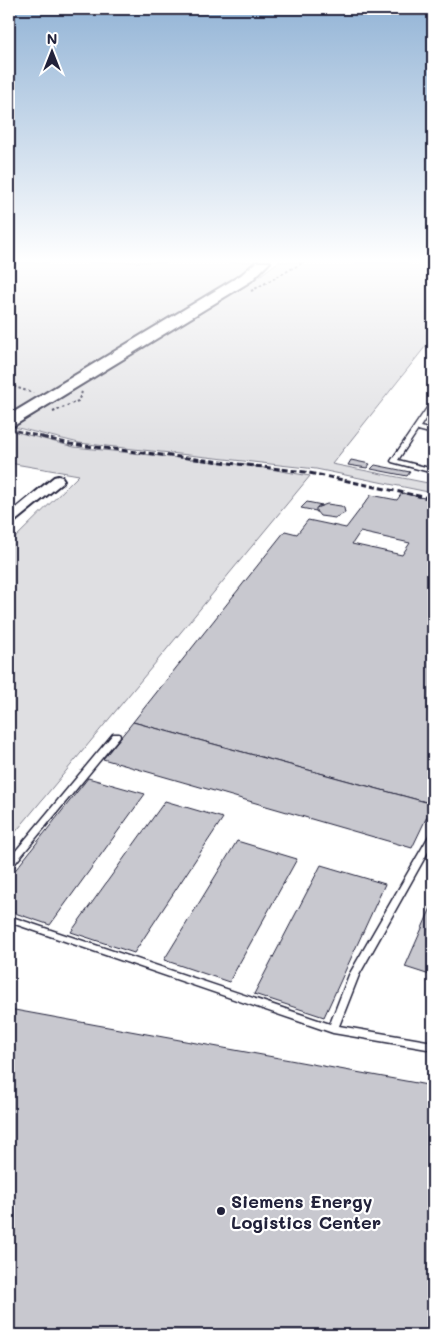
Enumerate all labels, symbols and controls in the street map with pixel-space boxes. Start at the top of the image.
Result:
north arrow [28,28,78,78]
text: N [47,29,57,48]
place label: Siemens Energy Logistics Center [231,1189,381,1234]
marker: Siemens Energy Logistics Center [215,1205,227,1217]

